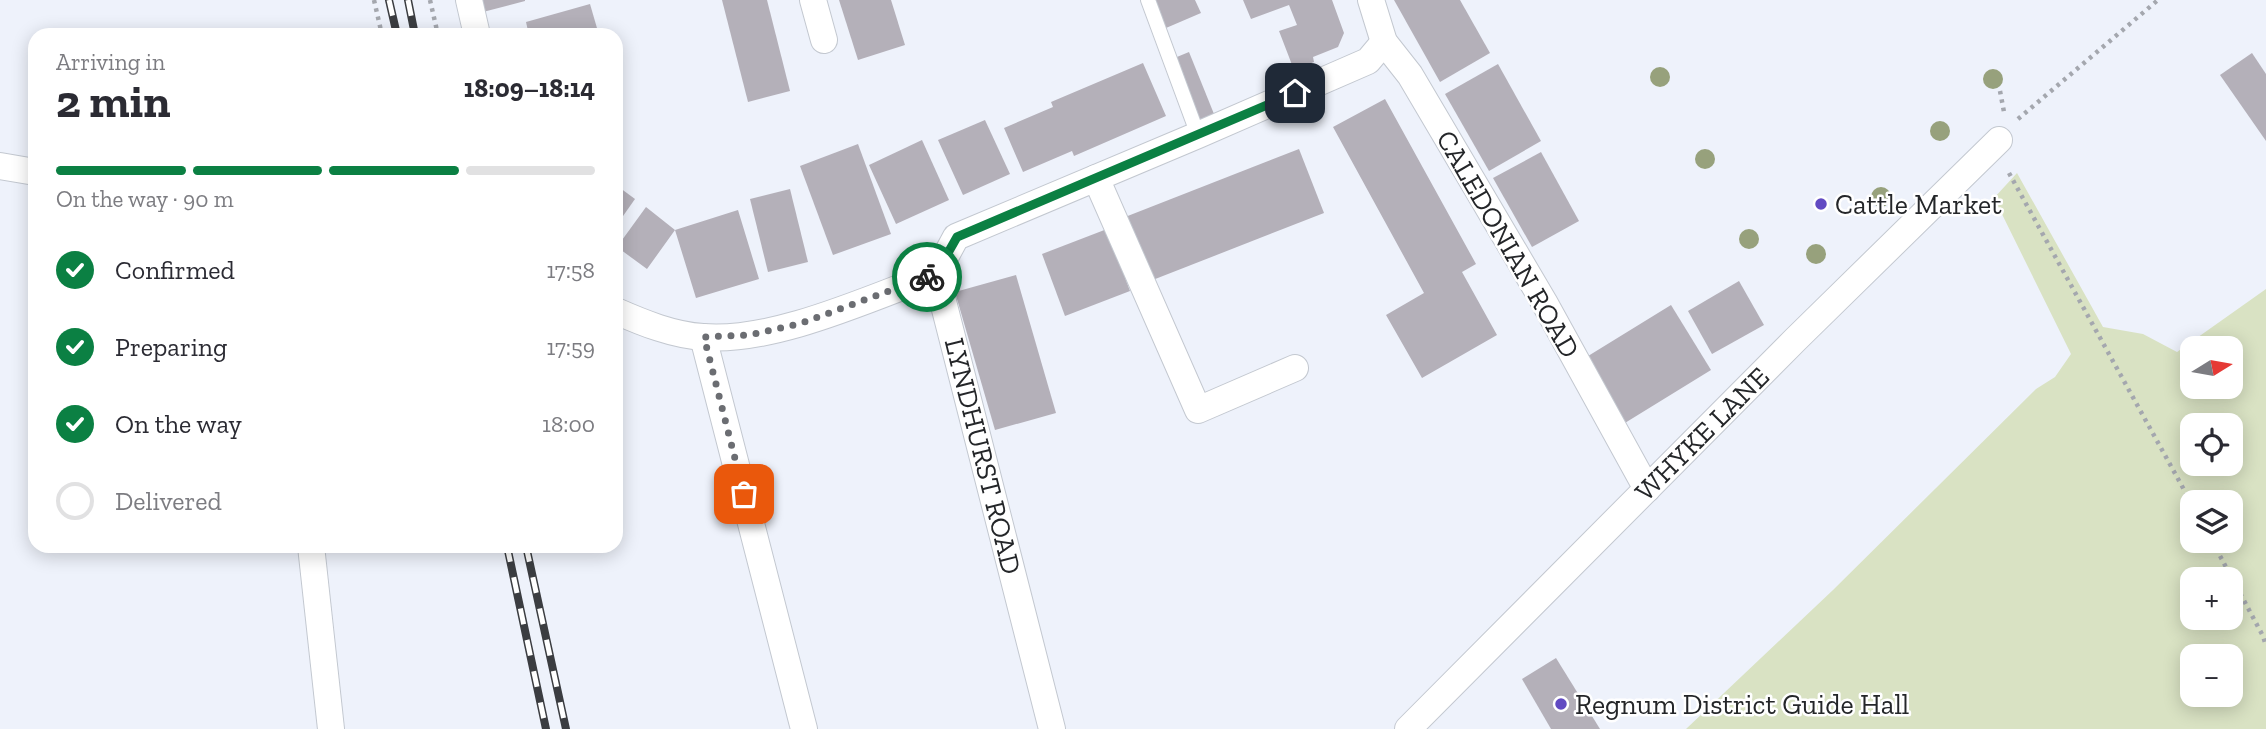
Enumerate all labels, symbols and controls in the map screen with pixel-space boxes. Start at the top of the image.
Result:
text: Arriving in [56,48,165,76]
pin [1265,63,1325,123]
text: 18:09–18:14 [464,72,595,104]
text: 2 min [56,74,171,129]
icon: home [1276,74,1314,112]
street label: CALEDONIAN ROAD [1429,124,1587,364]
text: On the way · 90 m [56,185,234,213]
place label: Cattle Market [1835,188,2002,221]
marker: Cattle Market [1813,196,1829,212]
courier [892,242,962,312]
icon: check [56,251,94,289]
text: Confirmed [115,254,235,286]
text: 17:58 [546,256,595,284]
icon: bike [908,258,946,296]
icon: check [56,328,94,366]
text: Preparing [115,331,227,363]
text: 17:59 [547,333,595,361]
street label: LYNDHURST ROAD [938,334,1028,578]
north arrow [2180,336,2244,399]
map controls [2180,336,2243,707]
street label: WHYKE LANE [1628,360,1776,508]
icon: check [56,405,94,443]
text: On the way [115,408,242,440]
text: 18:00 [542,410,595,438]
button: locate [2180,413,2243,476]
pin [714,464,774,524]
icon: bag [725,475,763,513]
text: Delivered [115,485,222,517]
button: layers [2180,490,2243,553]
button: + [2180,567,2243,630]
button: − [2180,644,2243,707]
place label: Regnum District Guide Hall [1575,688,1909,721]
marker: Regnum District Guide Hall [1553,696,1569,712]

